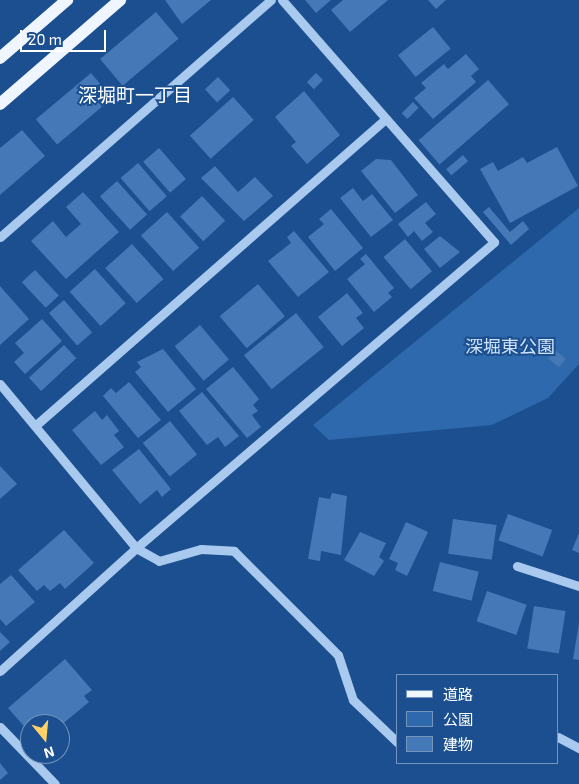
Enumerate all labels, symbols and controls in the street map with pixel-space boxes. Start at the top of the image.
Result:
scale bar [22,20,109,52]
text: 20 m [28,30,62,48]
district label: 深堀町一丁目 [78,84,192,106]
park label: 深堀東公園 [465,335,555,357]
legend [396,674,559,764]
text: 道路 [443,685,473,703]
text: 公園 [443,710,473,728]
north arrow [20,714,70,764]
text: 建物 [443,735,473,753]
text: N [42,743,57,762]

